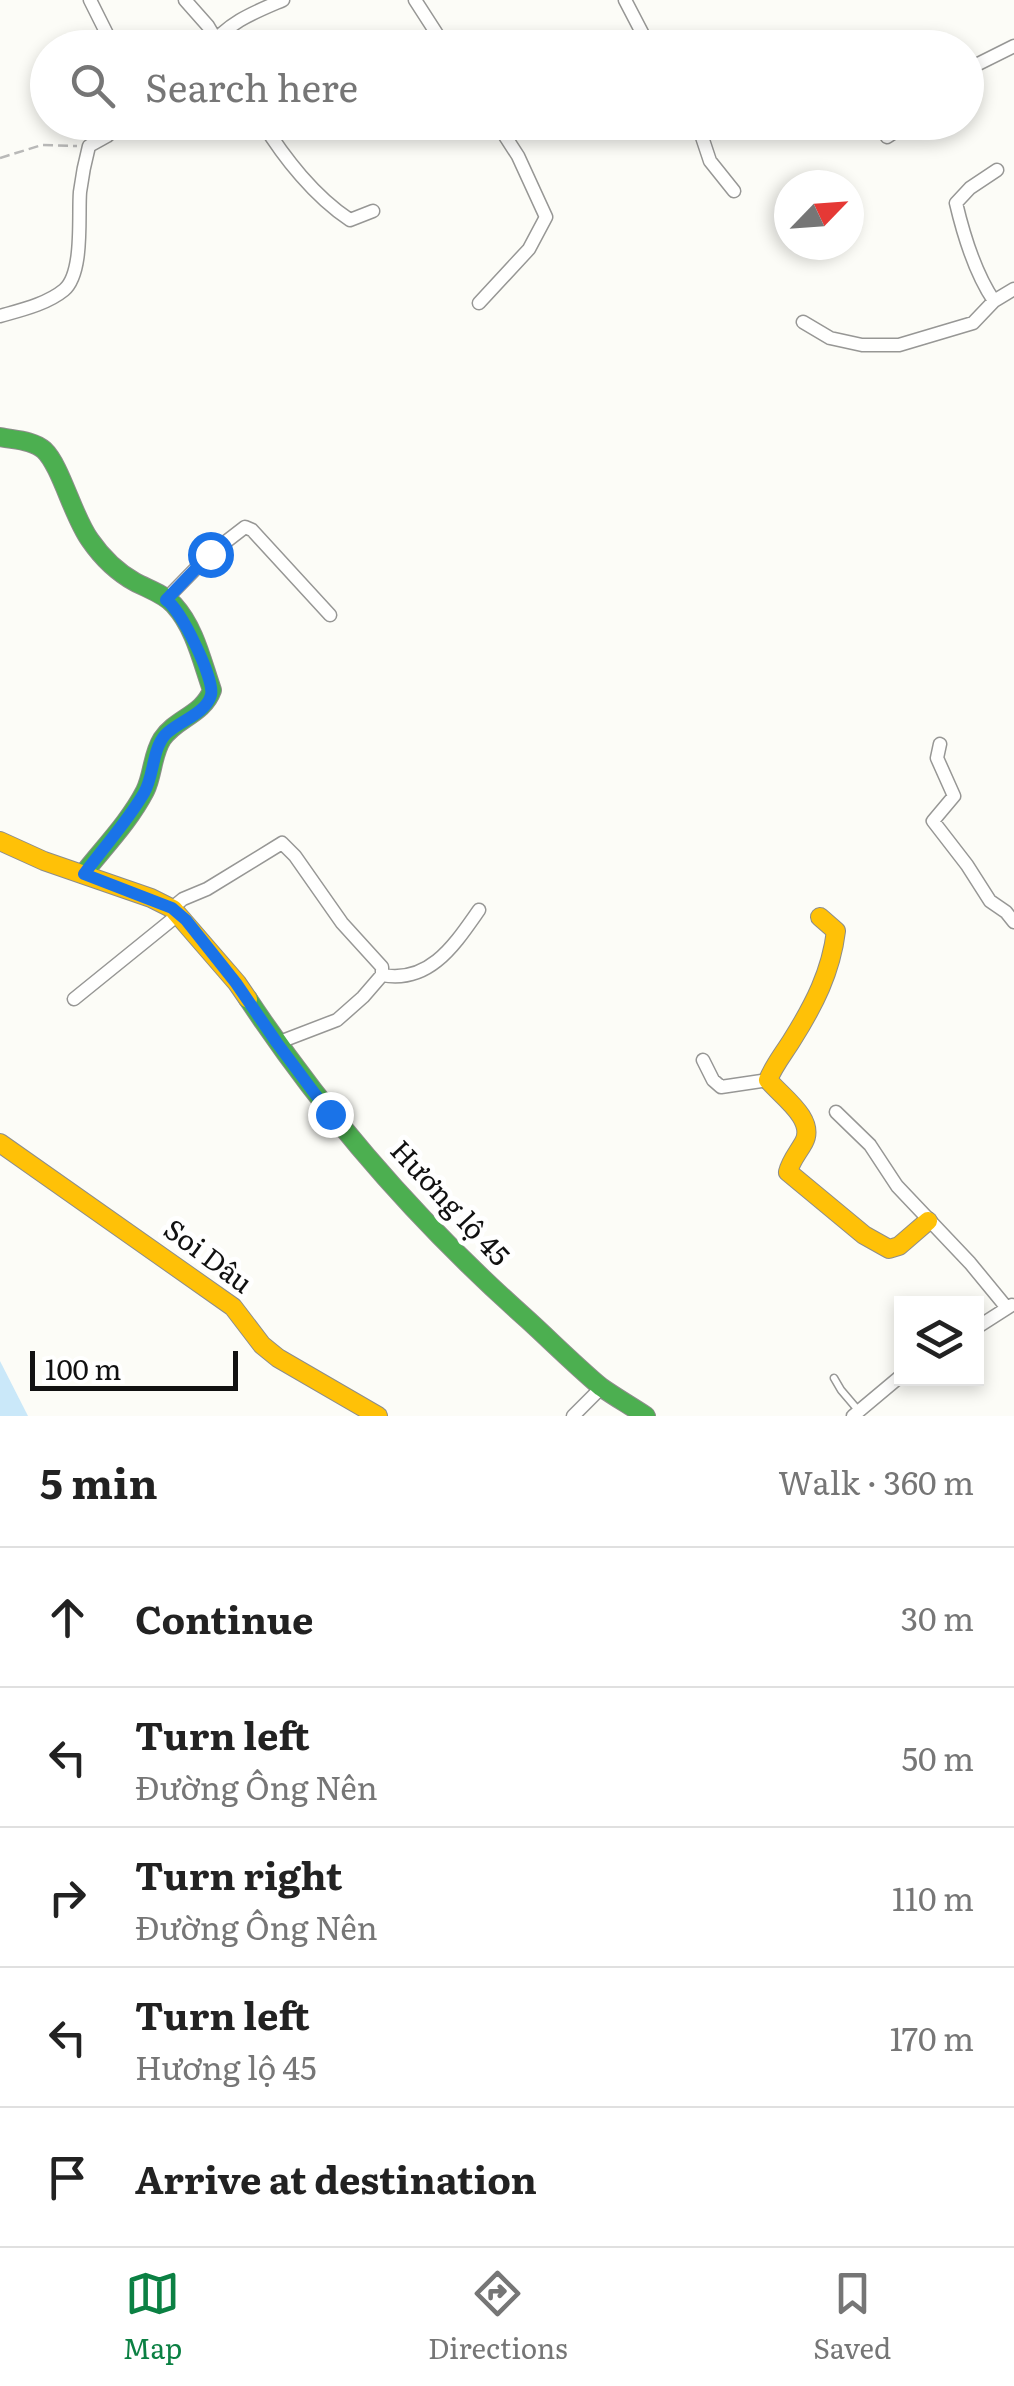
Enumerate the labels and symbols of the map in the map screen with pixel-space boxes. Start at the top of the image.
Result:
north arrow [774,170,864,260]
route start [188,532,234,578]
route end [308,1092,354,1138]
street label: Hương lộ 45 [382,1129,521,1274]
street label: Soi Dâu [156,1207,262,1302]
scale bar [30,1346,238,1390]

